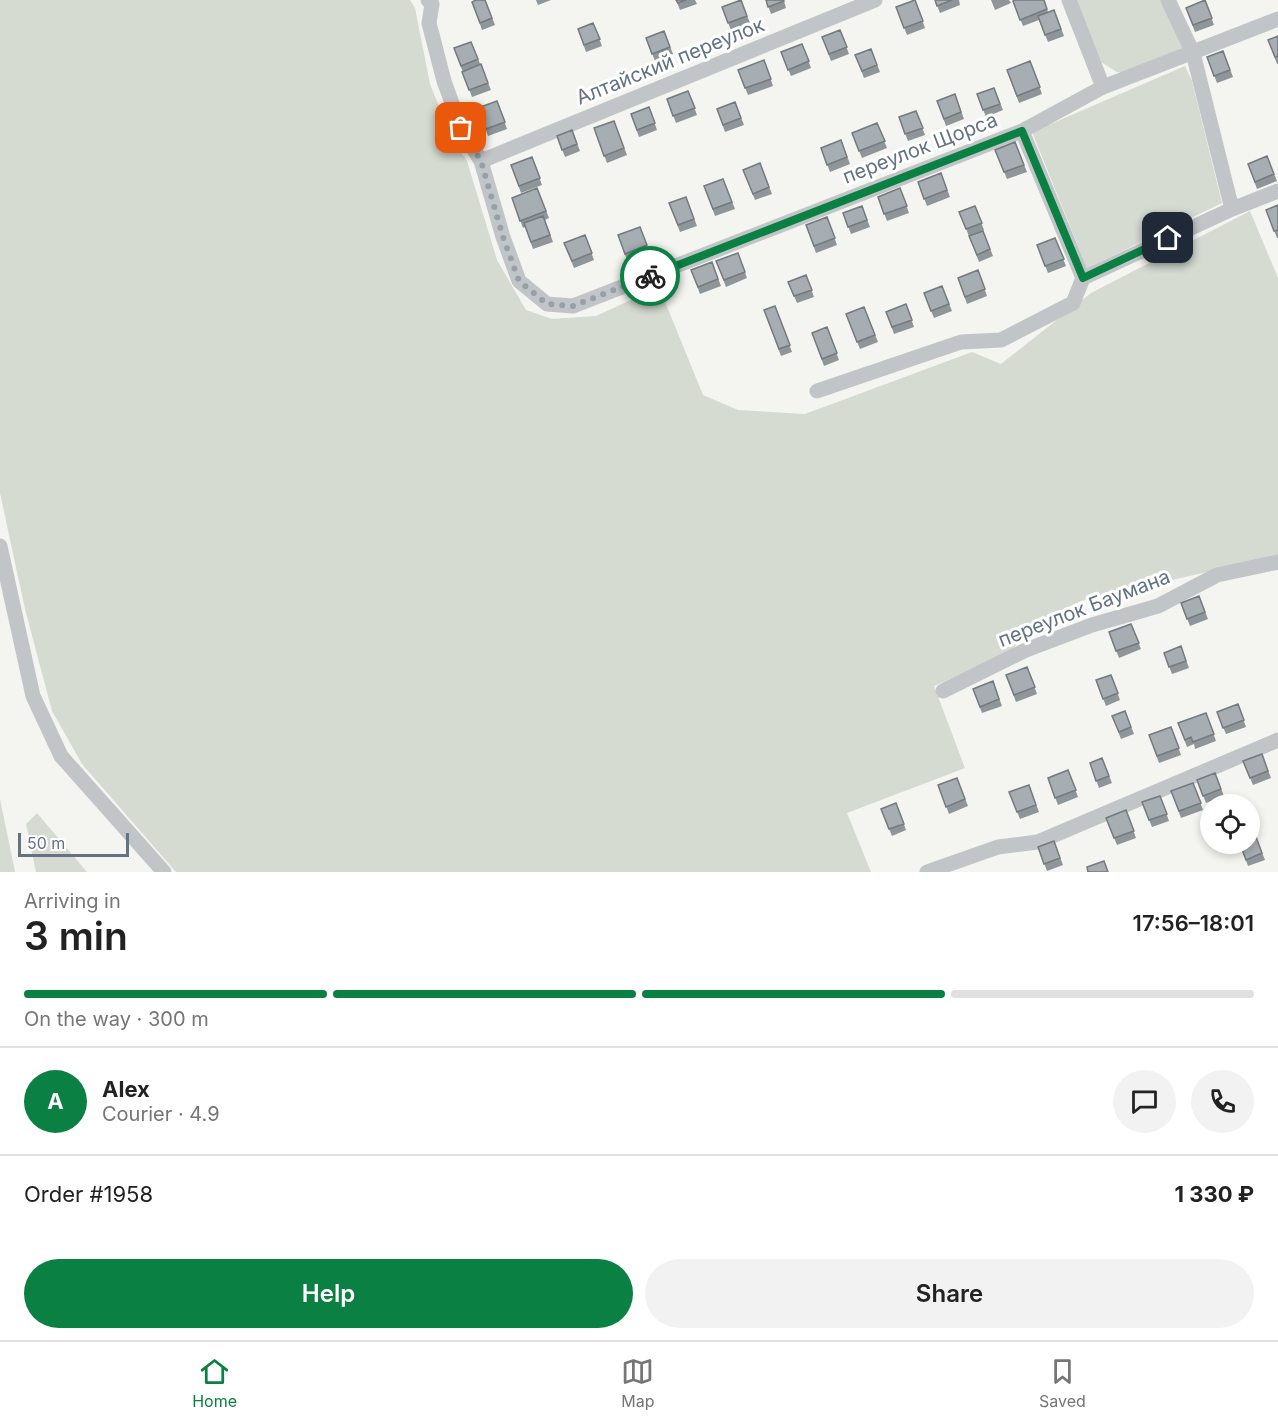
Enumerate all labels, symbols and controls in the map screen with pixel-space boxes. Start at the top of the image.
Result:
street label: Алтайский переулок [572,12,768,110]
pin [435,102,486,153]
street label: переулок Щорса [839,107,1001,189]
icon: bag [444,111,477,144]
pin [1142,212,1193,263]
icon: home [1151,221,1184,254]
courier [620,246,680,306]
icon: bike [634,260,667,293]
street label: переулок Баумана [995,564,1173,652]
map controls [1200,794,1260,854]
button: locate [1200,794,1260,854]
scale bar [18,830,129,858]
text: 50 m [27,833,65,853]
text: Arriving in [24,889,121,913]
text: 17:56–18:01 [1133,910,1254,936]
text: 3 min [24,912,128,959]
text: On the way · 300 m [24,1007,209,1031]
button: chat [1113,1070,1176,1133]
button: phone [1191,1070,1254,1133]
text: Alex [102,1076,150,1102]
text: A [47,1088,64,1114]
text: Courier · 4.9 [102,1102,220,1126]
text: Order #1958 [24,1181,153,1207]
text: 1 330 ₽ [1175,1181,1254,1207]
button: Help [24,1259,633,1328]
button: Share [645,1259,1254,1328]
tab: Home [192,1355,237,1411]
tab: Map [621,1355,655,1411]
tab: Saved [1039,1355,1086,1411]

